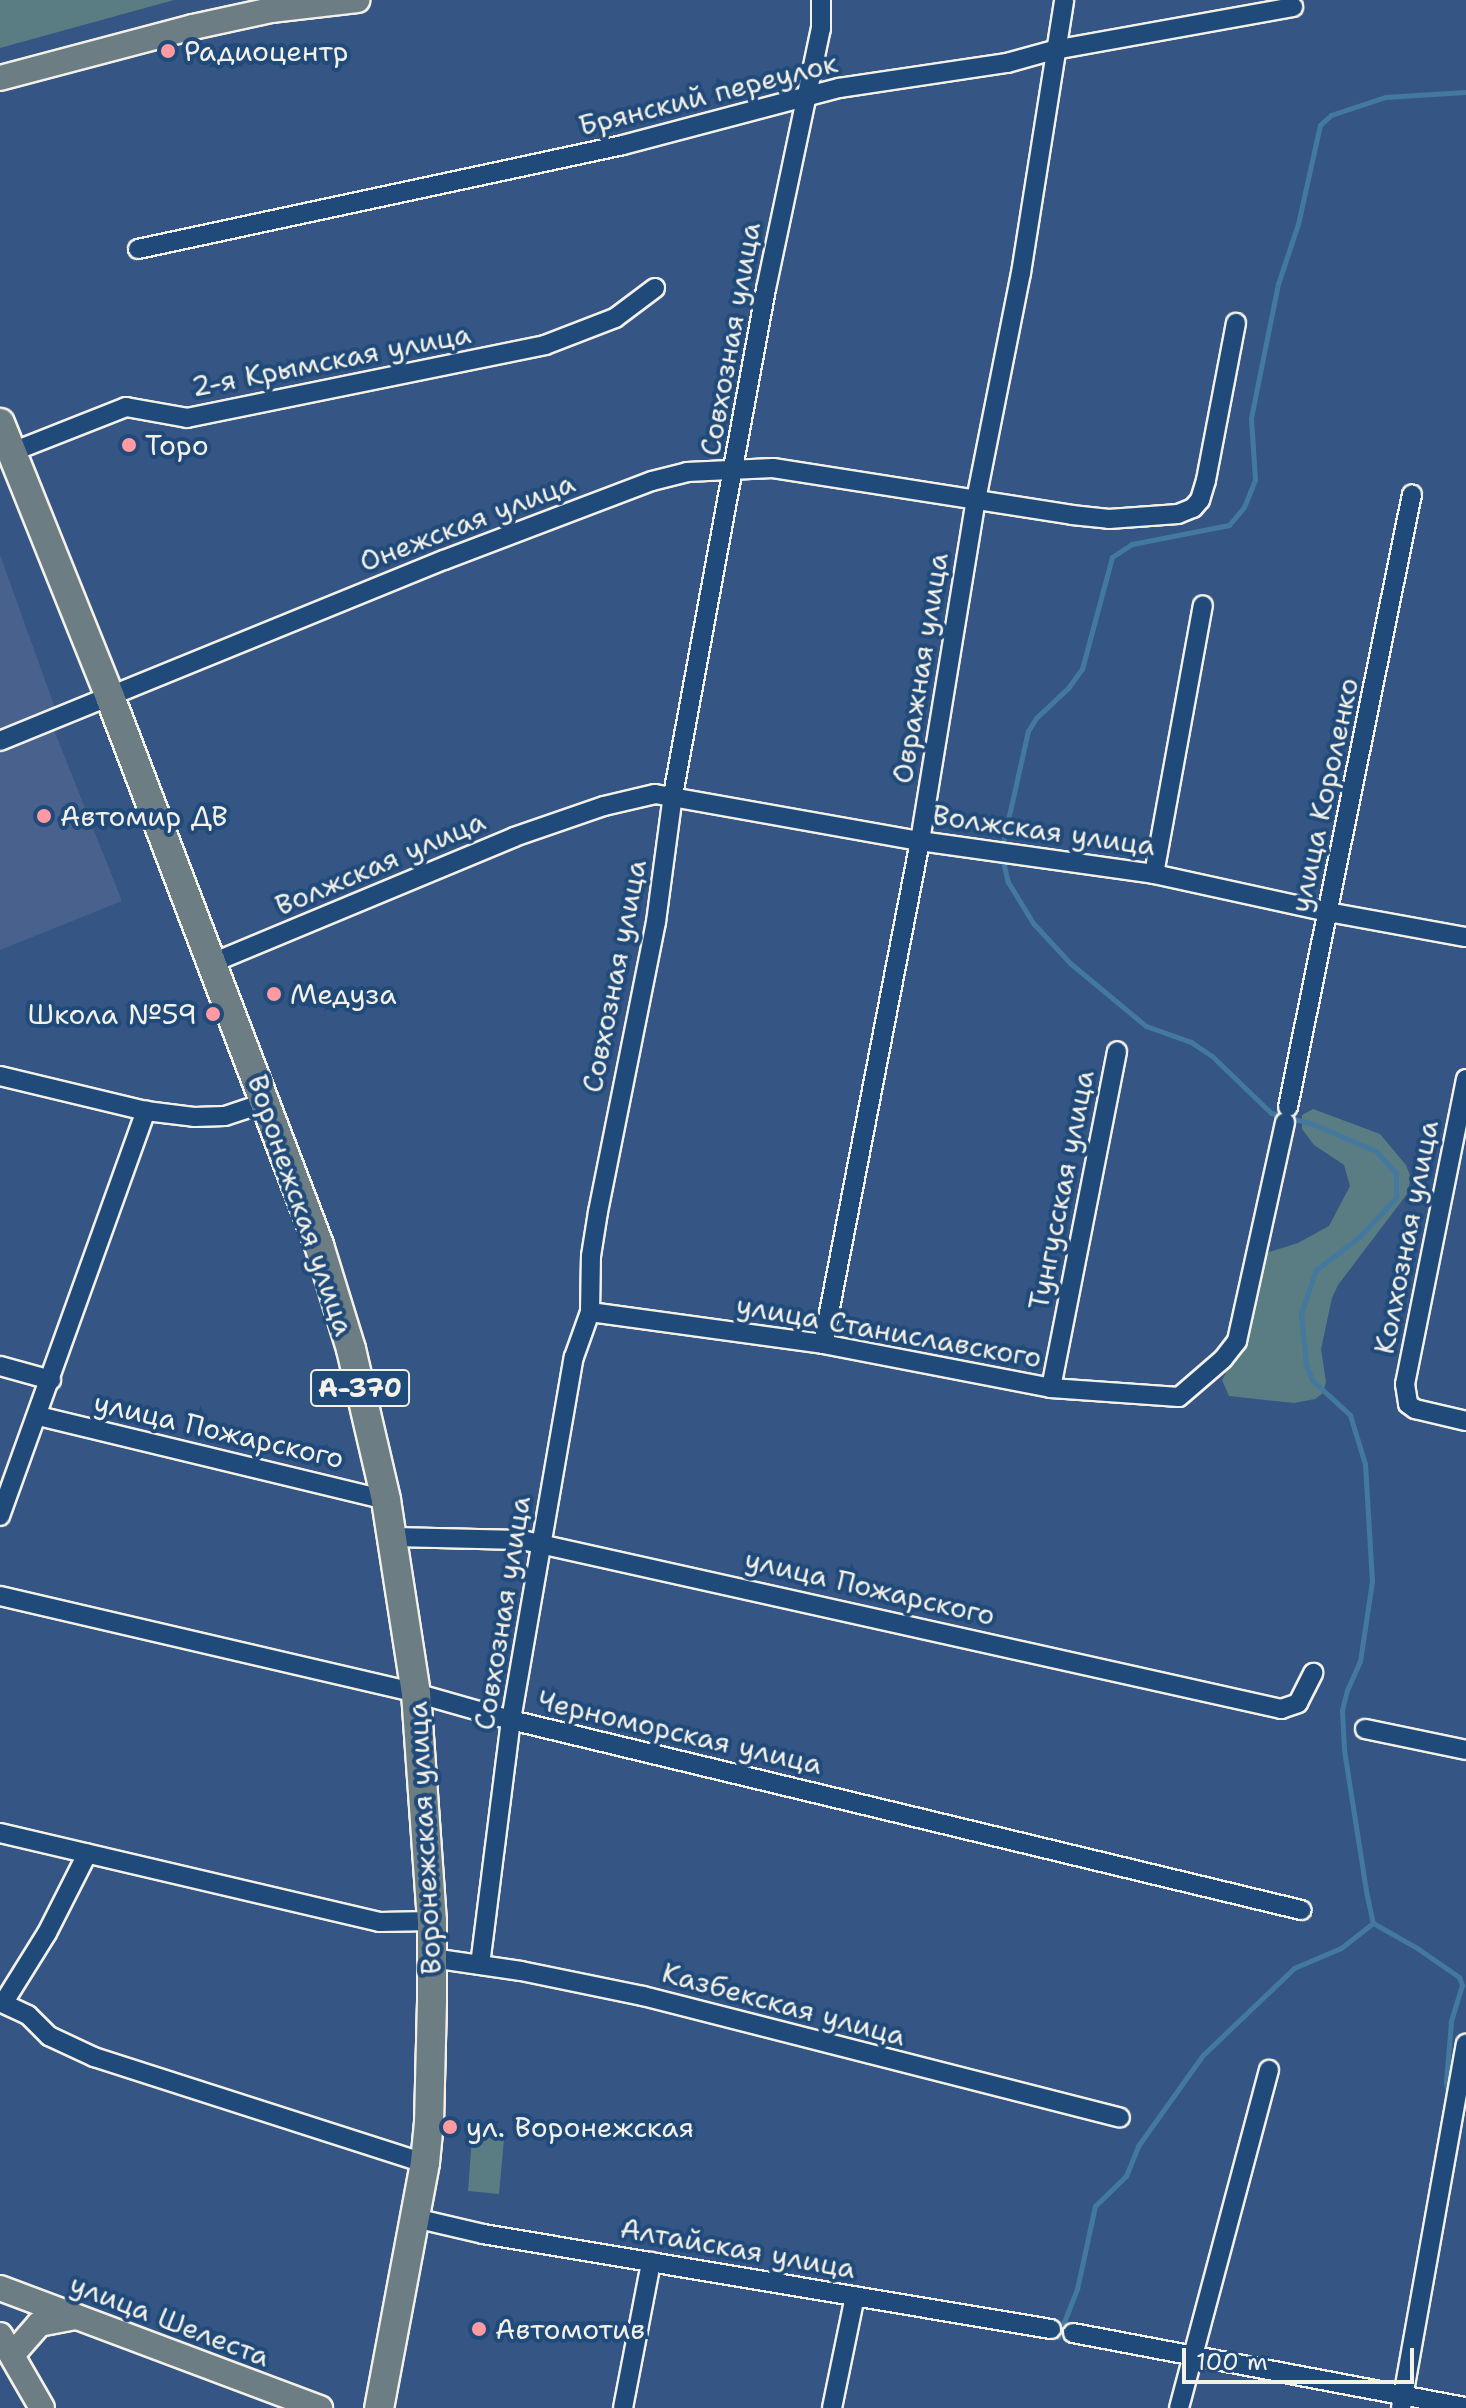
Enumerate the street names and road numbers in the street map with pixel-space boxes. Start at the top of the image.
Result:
street label: Брянский переулок [575,46,841,142]
street label: Совхозная улица [693,220,767,458]
street label: 2-я Крымская улица [188,316,474,404]
street label: Онежская улица [355,465,579,579]
street label: Овражная улица [885,550,955,786]
street label: улица Короленко [1283,675,1365,915]
street label: Волжская улица [930,798,1158,862]
street label: Волжская улица [270,804,490,922]
street label: Совхозная улица [575,857,653,1095]
street label: Тунгусская улица [1021,1067,1101,1313]
street label: Воронежская улица [241,1070,361,1340]
street label: Колхозная улица [1367,1117,1445,1357]
street label: улица Станиславского [734,1288,1044,1374]
road number: А-370 [310,1366,410,1410]
street label: улица Пожарского [91,1385,347,1475]
street label: Совхозная улица [467,1494,537,1732]
street label: улица Пожарского [742,1542,998,1632]
street label: Черноморская улица [535,1683,825,1781]
street label: Воронежская улица [400,1701,448,1975]
street label: Казбекская улица [659,1955,909,2053]
street label: Алтайская улица [618,2211,858,2285]
street label: улица Шелеста [65,2266,275,2374]

